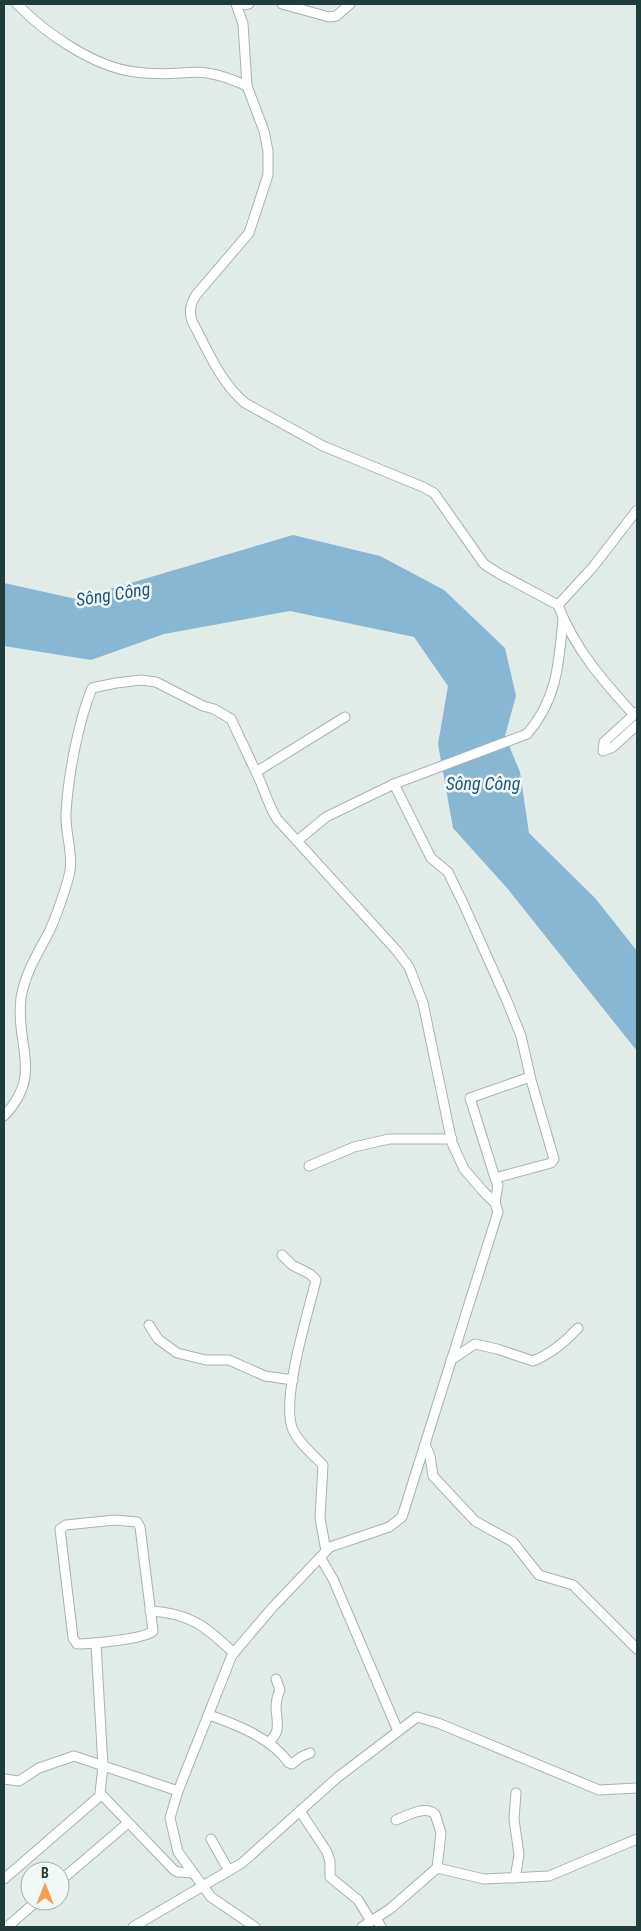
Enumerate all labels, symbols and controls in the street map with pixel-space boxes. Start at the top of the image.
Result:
water label: Sông Công [74,578,152,610]
water label: Sông Công [446,773,521,794]
north arrow [20,1861,70,1911]
text: B [41,1865,49,1881]

